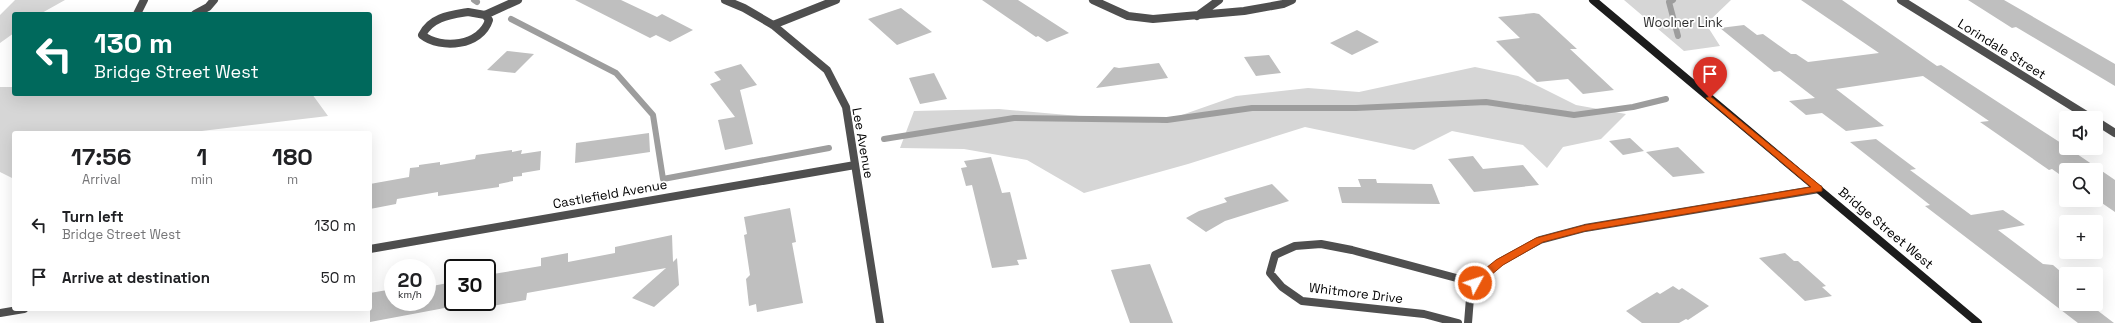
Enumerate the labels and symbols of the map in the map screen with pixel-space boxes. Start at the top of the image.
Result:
park label: Woolner Link [1643,14,1723,31]
street label: Lorindale Street [1955,15,2049,83]
pin [1693,57,1727,98]
street label: Lee Avenue [848,106,878,180]
street label: Castlefield Avenue [551,176,669,212]
street label: Bridge Street West [1835,183,1937,273]
speed limit sign: 30 [444,259,496,311]
position arrow [1454,262,1496,304]
street label: Whitmore Drive [1308,279,1404,307]

